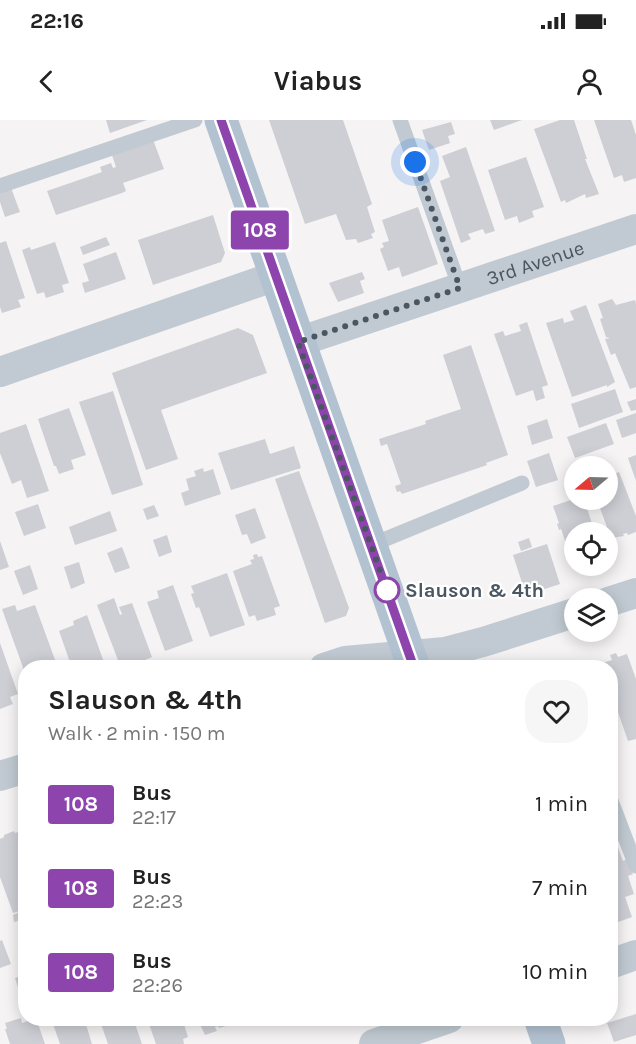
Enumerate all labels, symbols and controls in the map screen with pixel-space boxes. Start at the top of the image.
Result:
text: 22:16 [30,8,84,34]
icon: back [30,65,63,98]
text: Viabus [274,65,362,97]
icon: person [573,65,606,98]
your location [400,147,430,177]
line badge: 108 [226,210,294,250]
text: 108 [243,218,277,242]
street label: 3rd Avenue [483,236,587,290]
north arrow [564,456,618,510]
map controls [564,456,618,642]
button: locate [564,522,618,576]
marker: Slauson & 4th [374,577,400,603]
place label: Slauson & 4th [405,579,544,602]
button: layers [564,588,618,642]
button: heart [525,680,588,743]
text: Slauson & 4th [48,683,243,716]
text: Walk · 2 min · 150 m [48,722,226,745]
text: Bus [132,780,172,806]
text: 1 min [535,791,588,817]
text: 108 [64,792,98,816]
text: 22:17 [132,806,176,829]
text: Bus [132,864,172,890]
text: 7 min [532,875,588,901]
text: 108 [64,876,98,900]
text: 22:23 [132,890,183,913]
text: Bus [132,948,172,974]
text: 10 min [522,959,588,985]
text: 108 [64,960,98,984]
text: 22:26 [132,974,183,997]

